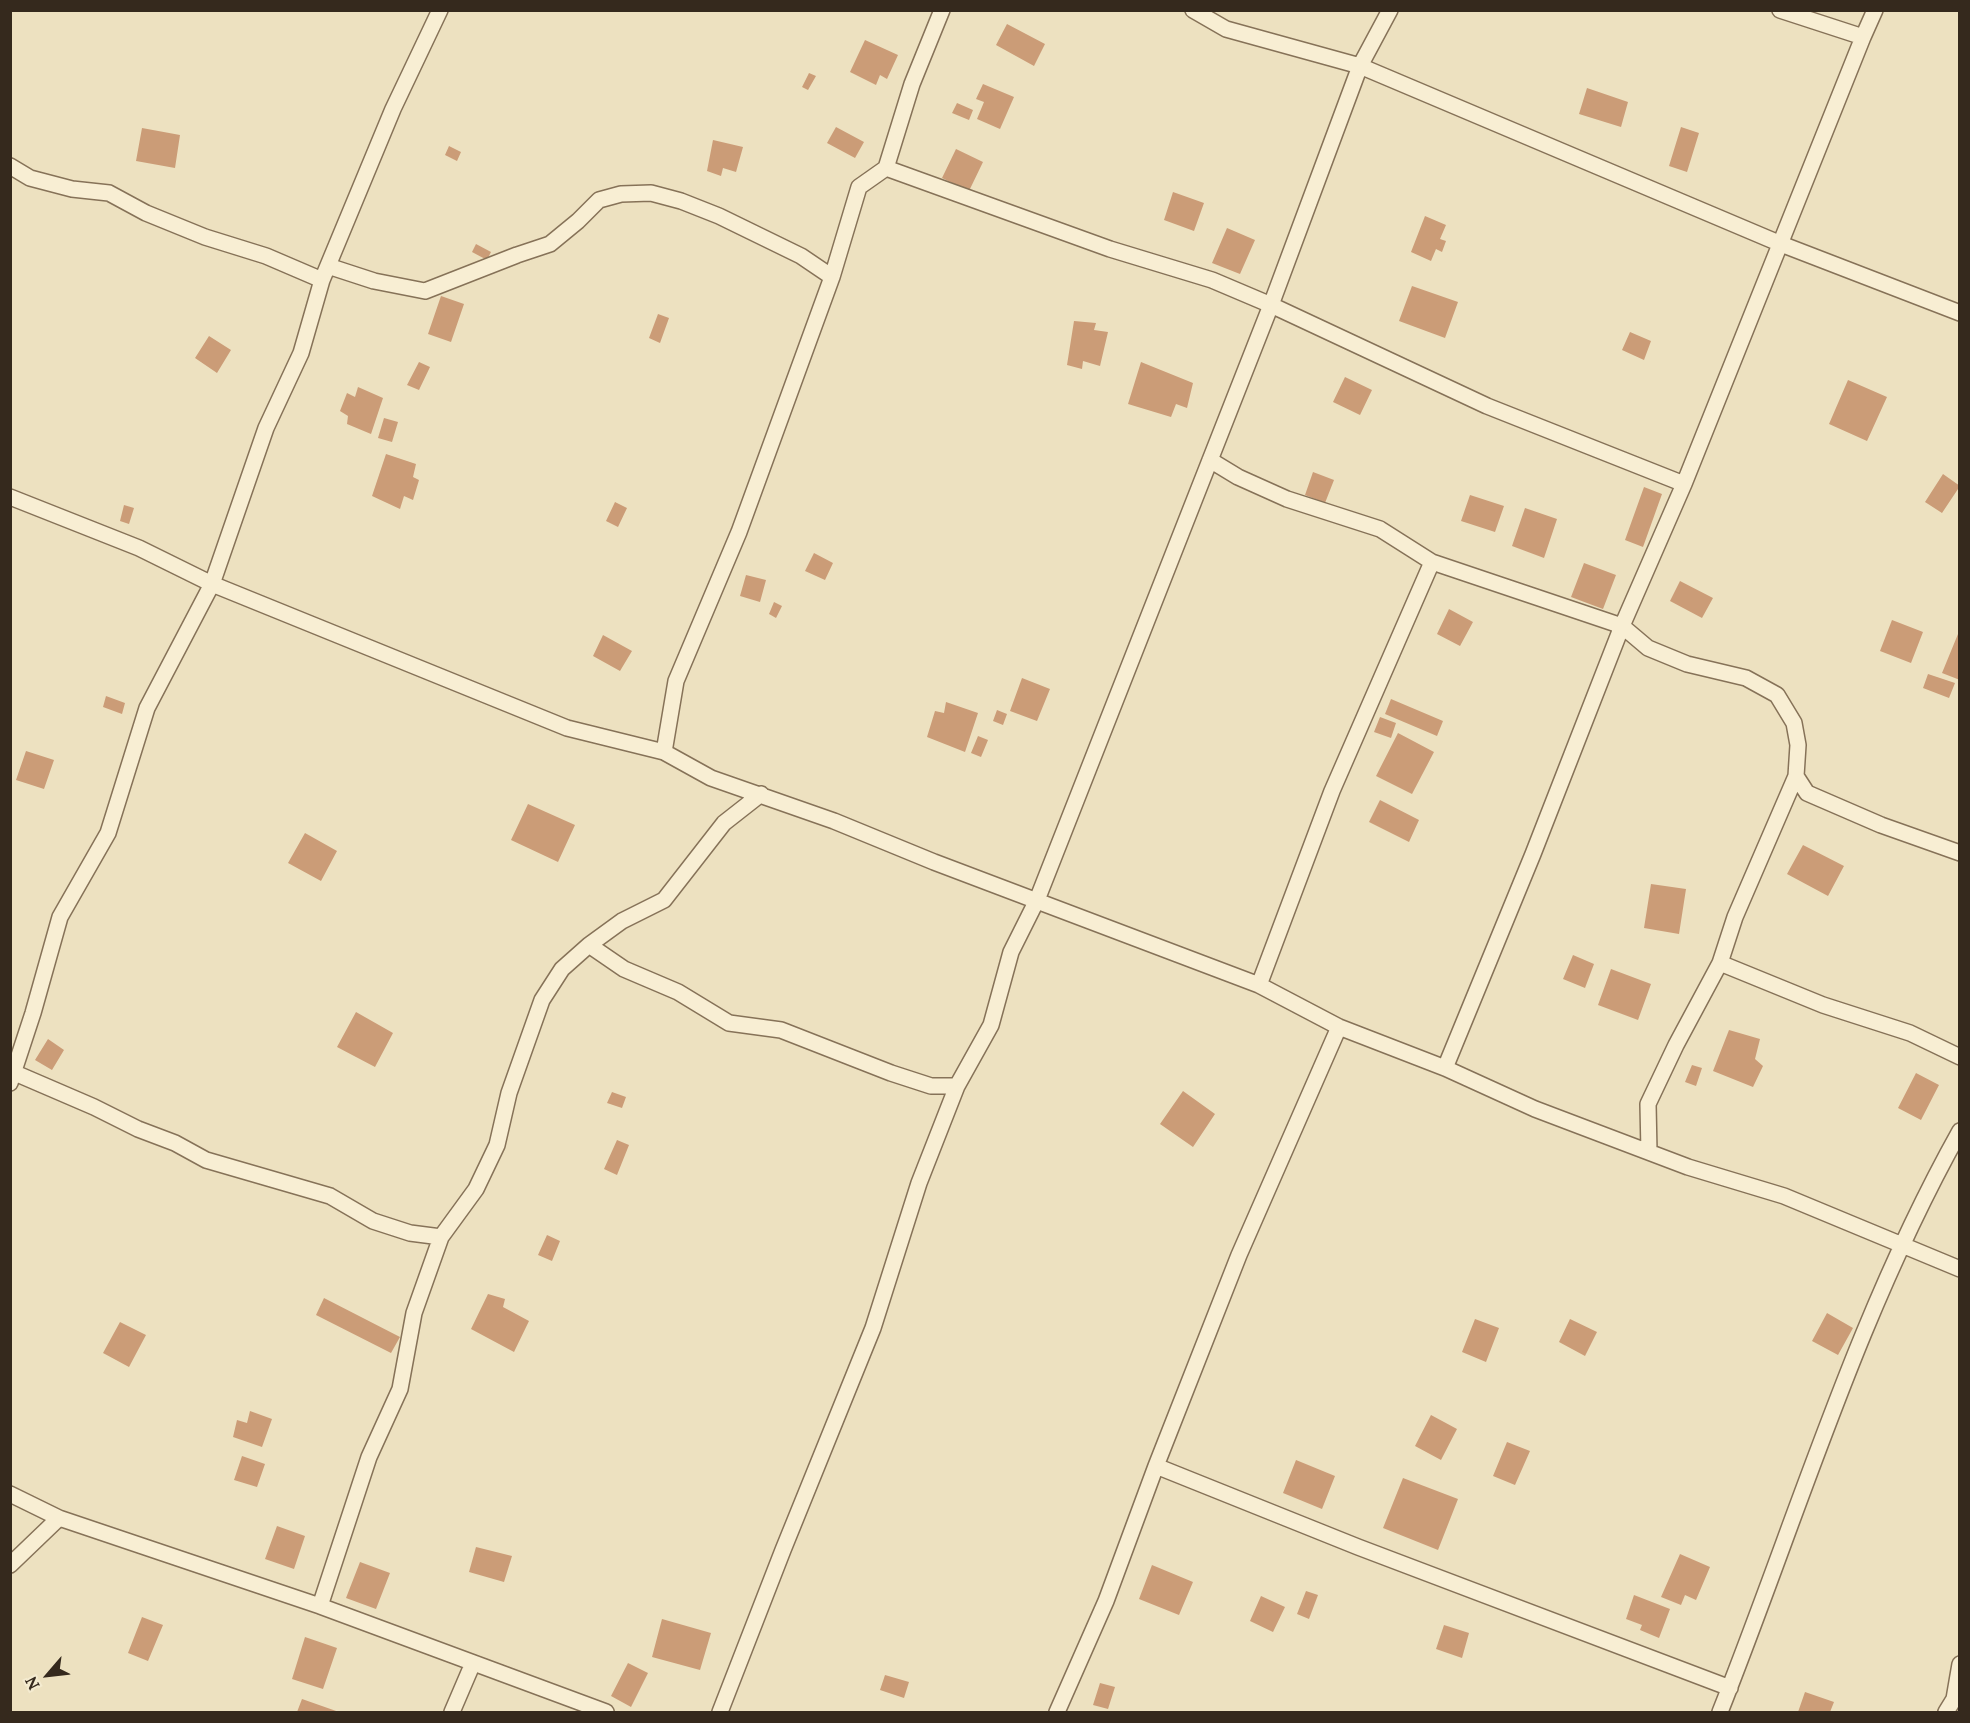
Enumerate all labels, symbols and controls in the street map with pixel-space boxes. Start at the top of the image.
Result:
north arrow [18,1645,78,1705]
text: N [20,1673,44,1694]

